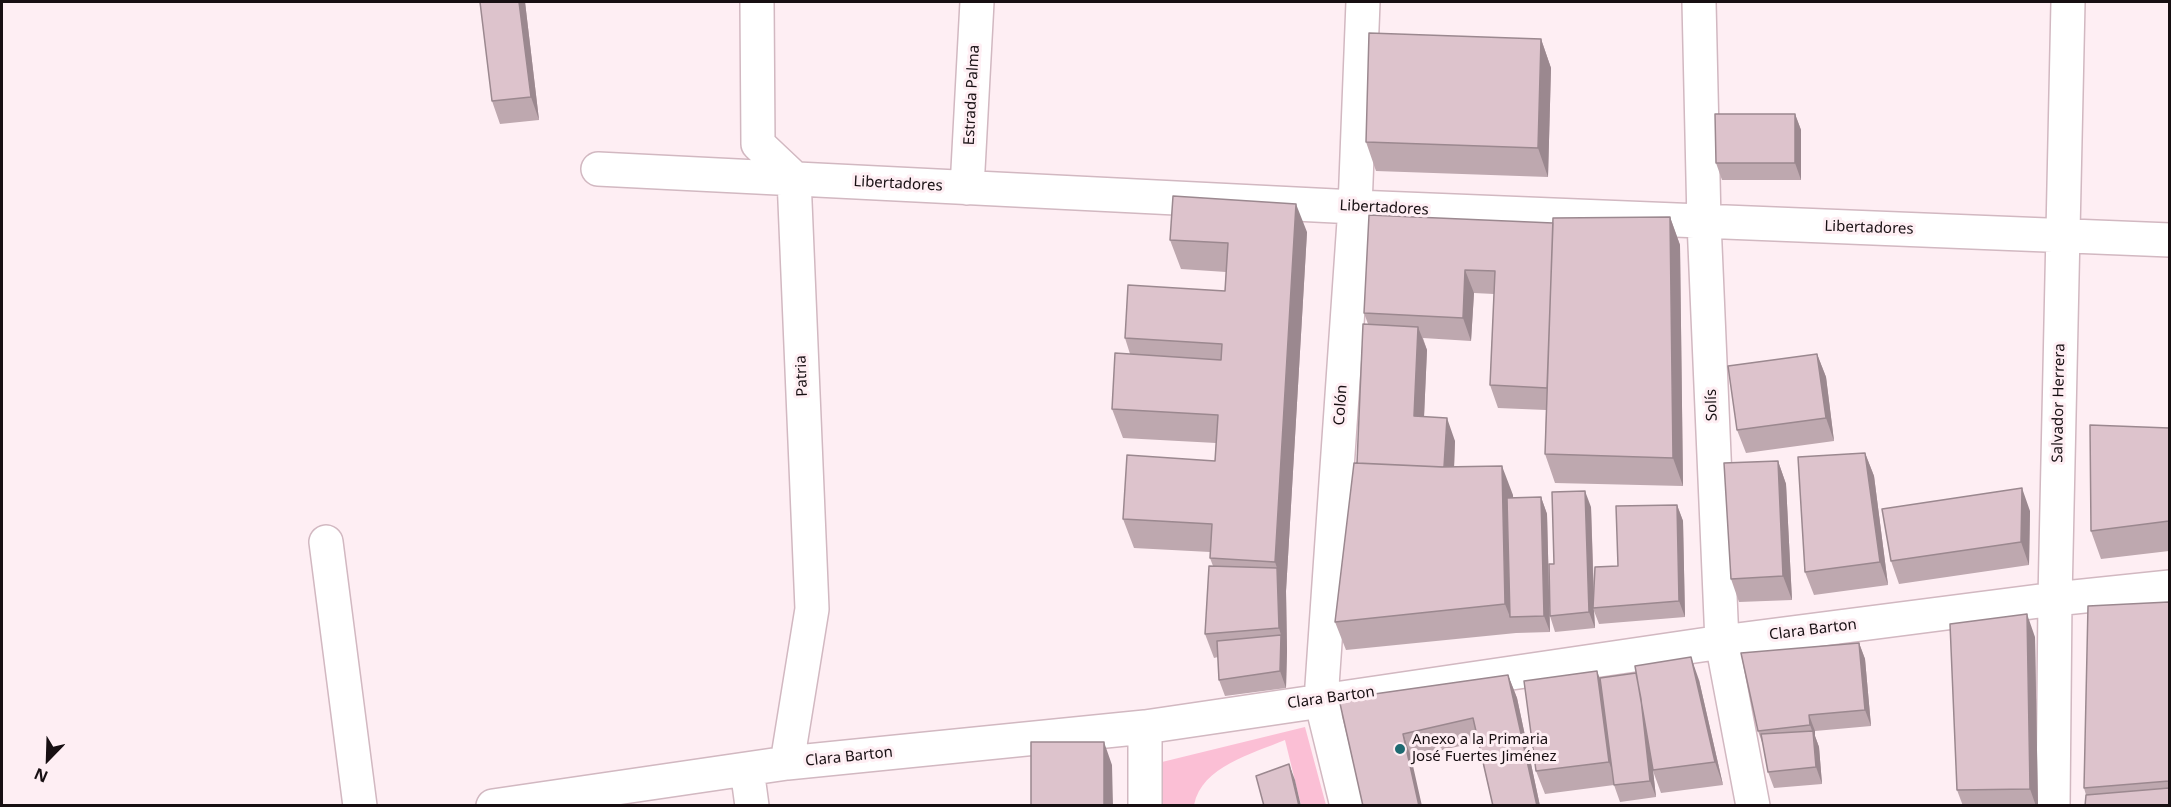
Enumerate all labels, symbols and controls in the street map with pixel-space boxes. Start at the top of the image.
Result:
street label: Estrada Palma [960,44,984,146]
street label: Libertadores [853,173,943,195]
street label: Libertadores [1339,197,1429,219]
street label: Libertadores [1824,217,1914,239]
street label: Salvador Herrera [2049,343,2069,463]
street label: Patria [792,355,812,397]
street label: Colón [1331,384,1351,426]
street label: Solís [1702,389,1722,421]
street label: Clara Barton [1768,616,1858,644]
street label: Clara Barton [1286,683,1376,713]
north arrow [18,729,78,789]
place label: Anexo a la Primaria José Fuertes Jiménez [1412,731,1556,766]
marker: Anexo a la Primaria José Fuertes Jiménez [1393,742,1407,756]
street label: Clara Barton [804,743,894,771]
text: N [31,763,51,788]

